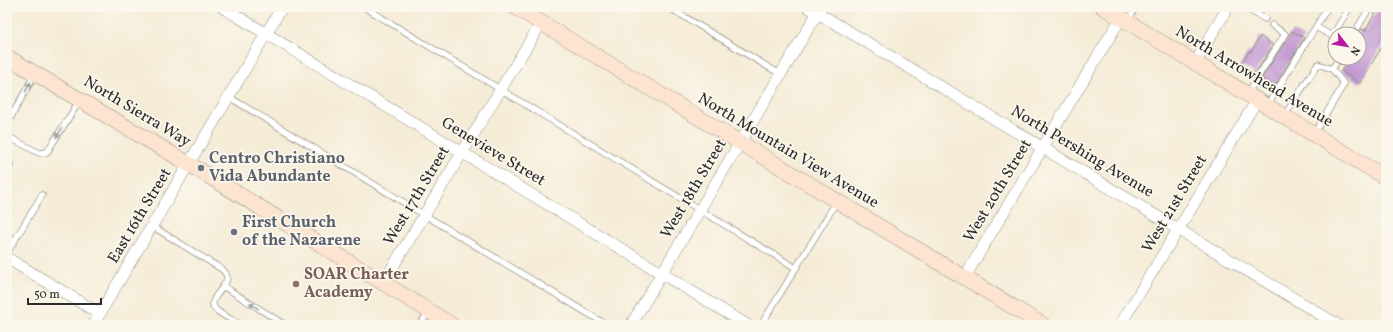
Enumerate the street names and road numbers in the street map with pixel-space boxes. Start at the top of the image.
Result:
street label: North Arrowhead Avenue [1171,21,1337,133]
street label: North Sierra Way [79,71,195,153]
street label: North Mountain View Avenue [693,88,883,214]
street label: North Pershing Avenue [1006,101,1158,203]
street label: Genevieve Street [437,112,550,192]
street label: West 18th Street [656,135,733,243]
street label: West 20th Street [959,135,1038,247]
street label: West 17th Street [379,142,456,250]
street label: West 21st Street [1137,151,1213,257]
street label: East 16th Street [103,164,177,268]

